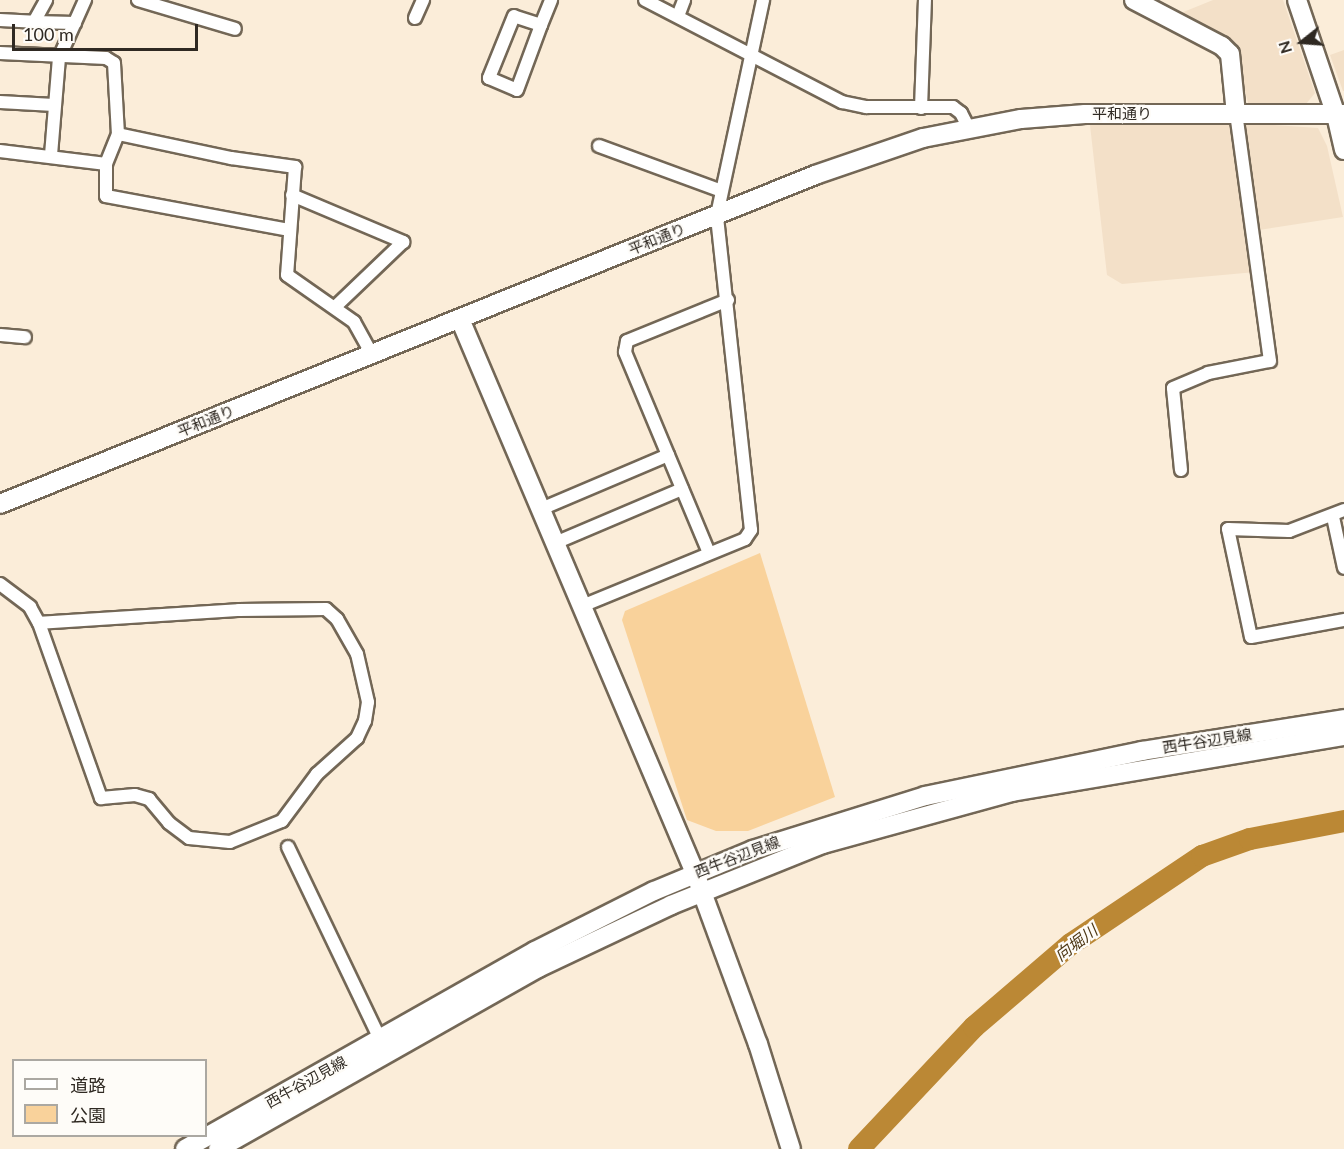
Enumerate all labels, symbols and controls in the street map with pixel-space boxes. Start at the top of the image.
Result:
scale bar [15,12,201,50]
north arrow [1272,12,1332,72]
text: 100 m [23,23,74,45]
text: N [1273,39,1295,56]
street label: 平和通り [1092,105,1152,123]
street label: 平和通り [626,219,688,259]
street label: 平和通り [175,401,237,441]
street label: 西牛谷辺見線 [1161,725,1253,757]
street label: 西牛谷辺見線 [692,832,782,882]
water label: 向堀川 [1051,921,1101,965]
street label: 西牛谷辺見線 [262,1052,350,1112]
legend [12,1059,207,1137]
text: 道路 [70,1074,106,1096]
text: 公園 [70,1104,106,1126]

